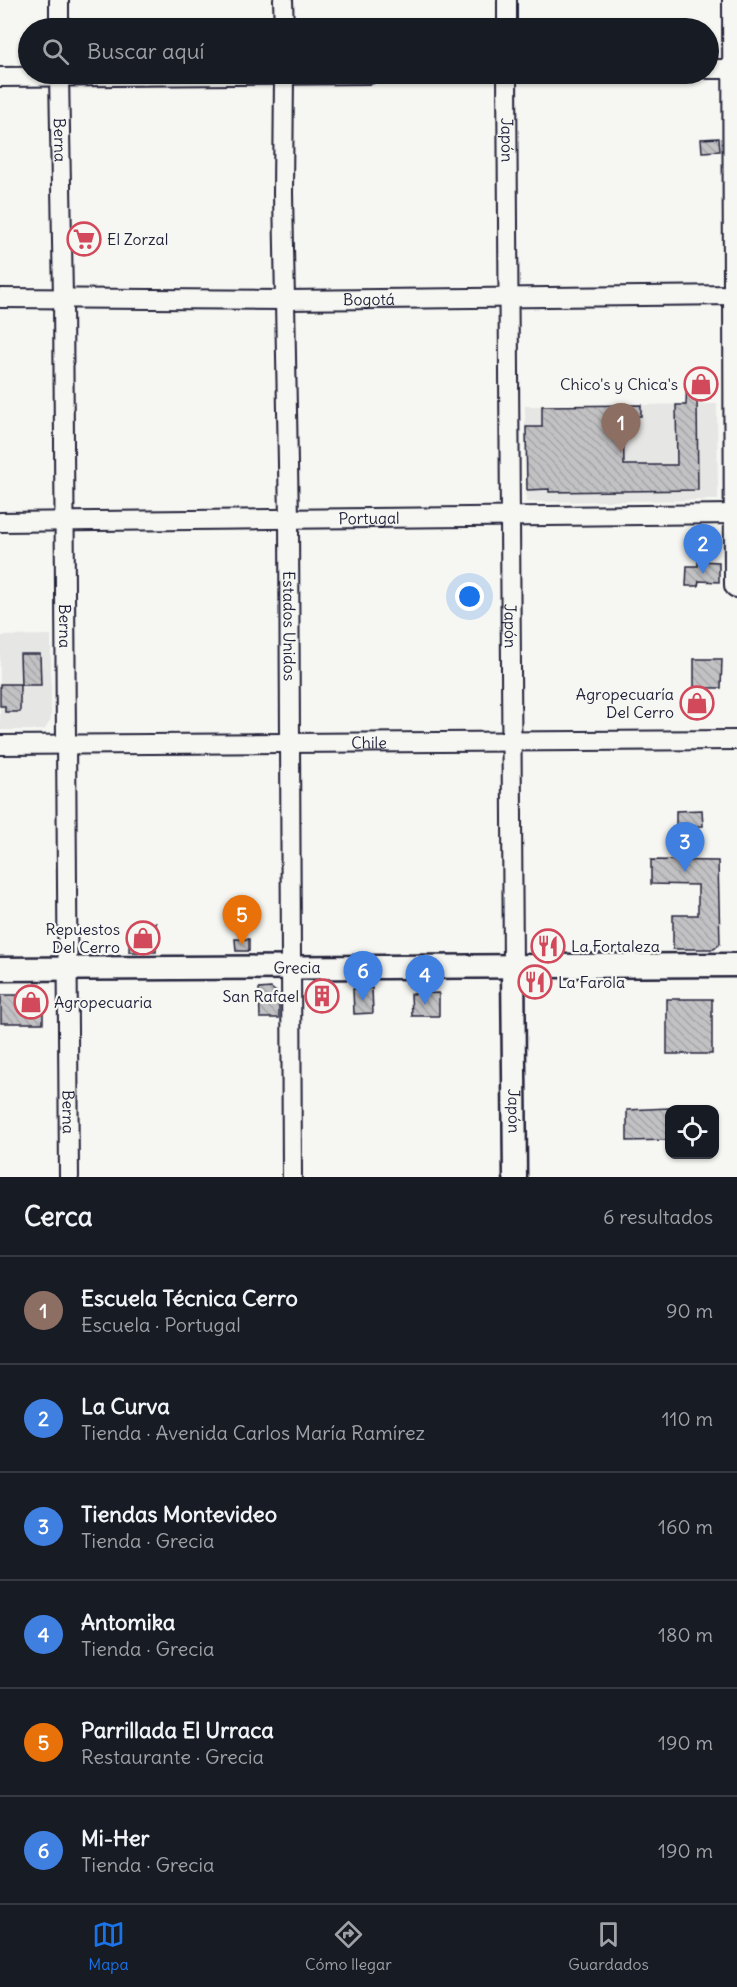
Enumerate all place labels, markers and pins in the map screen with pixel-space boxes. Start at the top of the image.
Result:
supermarket icon: El Zorzal [66,221,102,257]
place label: El Zorzal [107,229,168,249]
shop icon: Chico's y Chica's [683,366,719,402]
place label: Chico's y Chica's [560,374,678,394]
pin: 1 [602,404,640,453]
pin: 2 [684,524,722,574]
place label: Agropecuaría Del Cerro [576,684,674,722]
shop icon: Agropecuaría Del Cerro [679,685,715,721]
pin: 3 [666,822,704,872]
pin: 5 [222,896,262,945]
place label: Repuestos Del Cerro [46,919,120,957]
shop icon: Repuestos Del Cerro [125,920,161,956]
restaurant icon: La Fortaleza [530,928,566,964]
place label: La Fortaleza [571,936,660,956]
pin: 6 [344,952,382,1001]
pin: 4 [406,956,444,1005]
restaurant icon: La Farola [517,964,553,1000]
place label: La Farola [558,972,625,992]
building icon: San Rafael [304,978,340,1014]
shop icon: Agropecuaria [13,984,49,1020]
place label: San Rafael [222,986,299,1006]
place label: Agropecuaria [54,992,152,1012]

